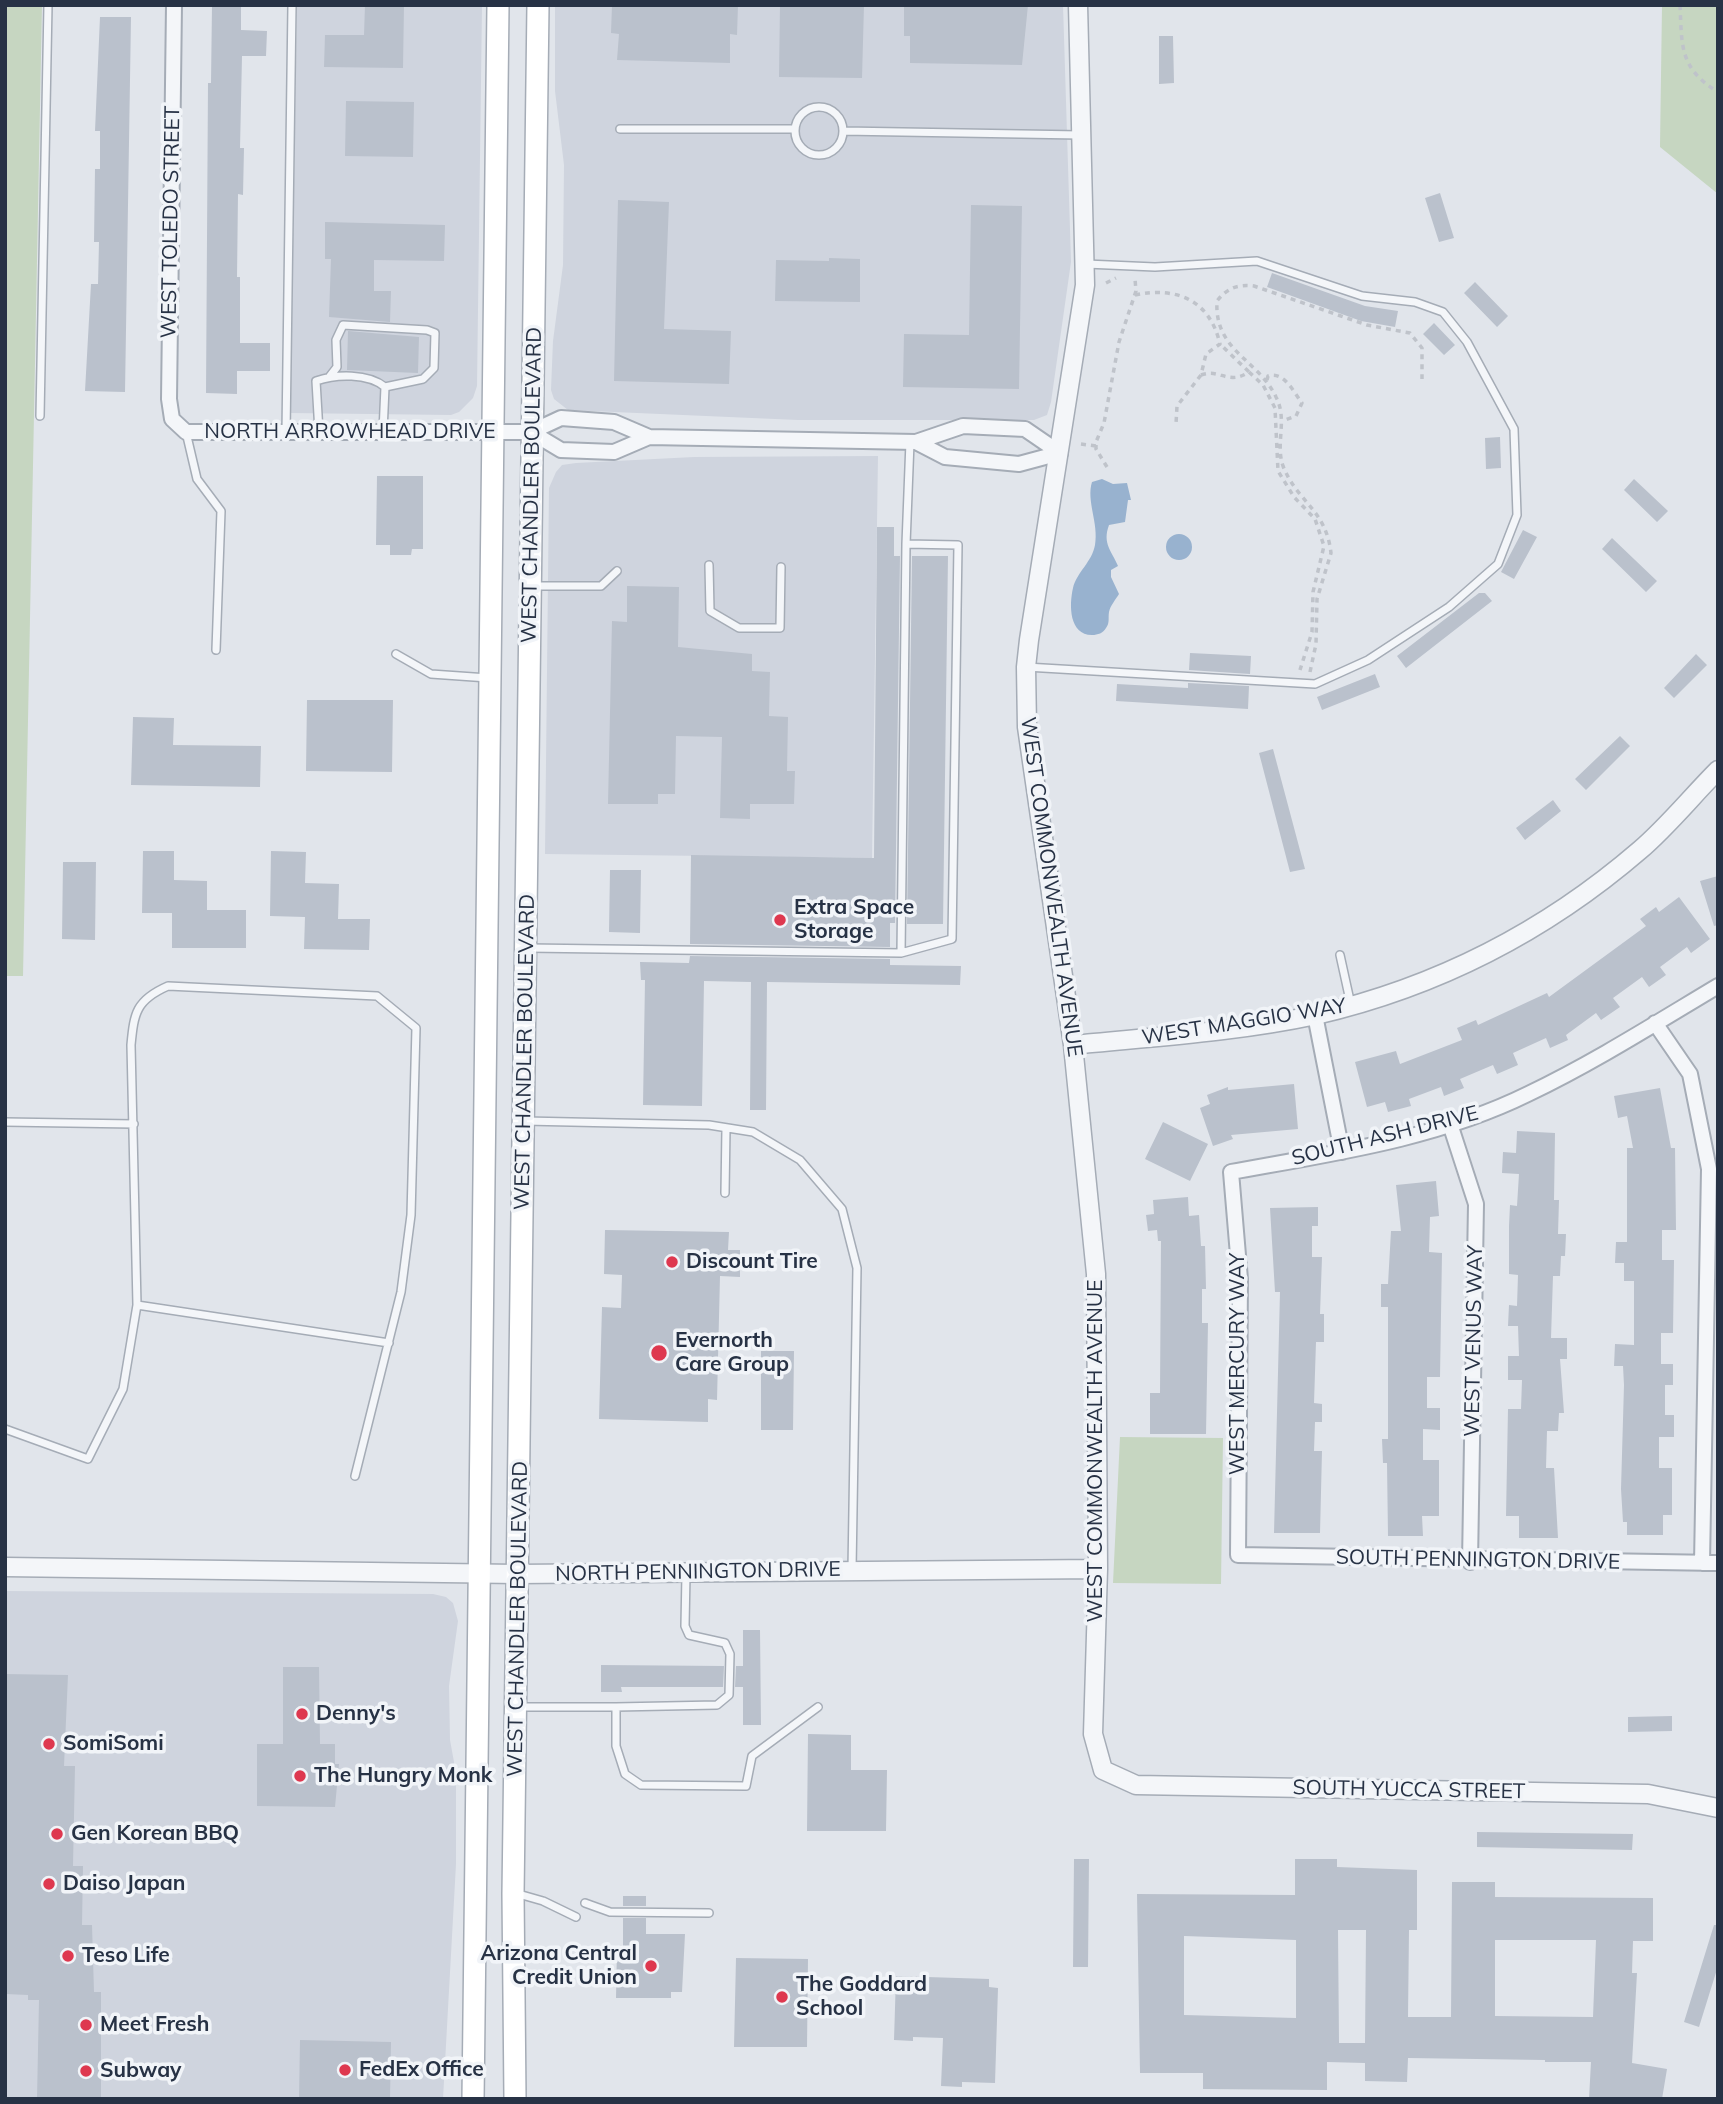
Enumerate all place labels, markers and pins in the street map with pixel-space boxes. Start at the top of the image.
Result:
place label: Extra Space Storage [794,895,914,945]
marker: Extra Space Storage [772,912,788,928]
place label: Discount Tire [686,1249,818,1275]
marker: Discount Tire [664,1254,680,1270]
place label: Evernorth Care Group [675,1328,789,1378]
marker: Evernorth Care Group [649,1343,669,1363]
place label: Denny's [316,1701,396,1727]
marker: Denny's [294,1706,310,1722]
place label: SomiSomi [63,1731,164,1757]
marker: SomiSomi [41,1736,57,1752]
place label: The Hungry Monk [314,1763,492,1789]
marker: The Hungry Monk [292,1768,308,1784]
place label: Gen Korean BBQ [71,1821,239,1847]
marker: Gen Korean BBQ [49,1826,65,1842]
place label: Daiso Japan [63,1871,186,1897]
marker: Daiso Japan [41,1876,57,1892]
place label: Arizona Central Credit Union [480,1941,637,1991]
place label: Teso Life [82,1943,170,1969]
marker: Teso Life [60,1948,76,1964]
marker: Arizona Central Credit Union [643,1958,659,1974]
place label: The Goddard School [796,1972,927,2022]
marker: The Goddard School [774,1989,790,2005]
place label: Meet Fresh [100,2012,210,2038]
marker: Meet Fresh [78,2017,94,2033]
place label: FedEx Office [359,2057,484,2083]
place label: Subway [100,2058,182,2084]
marker: FedEx Office [337,2062,353,2078]
marker: Subway [78,2063,94,2079]

